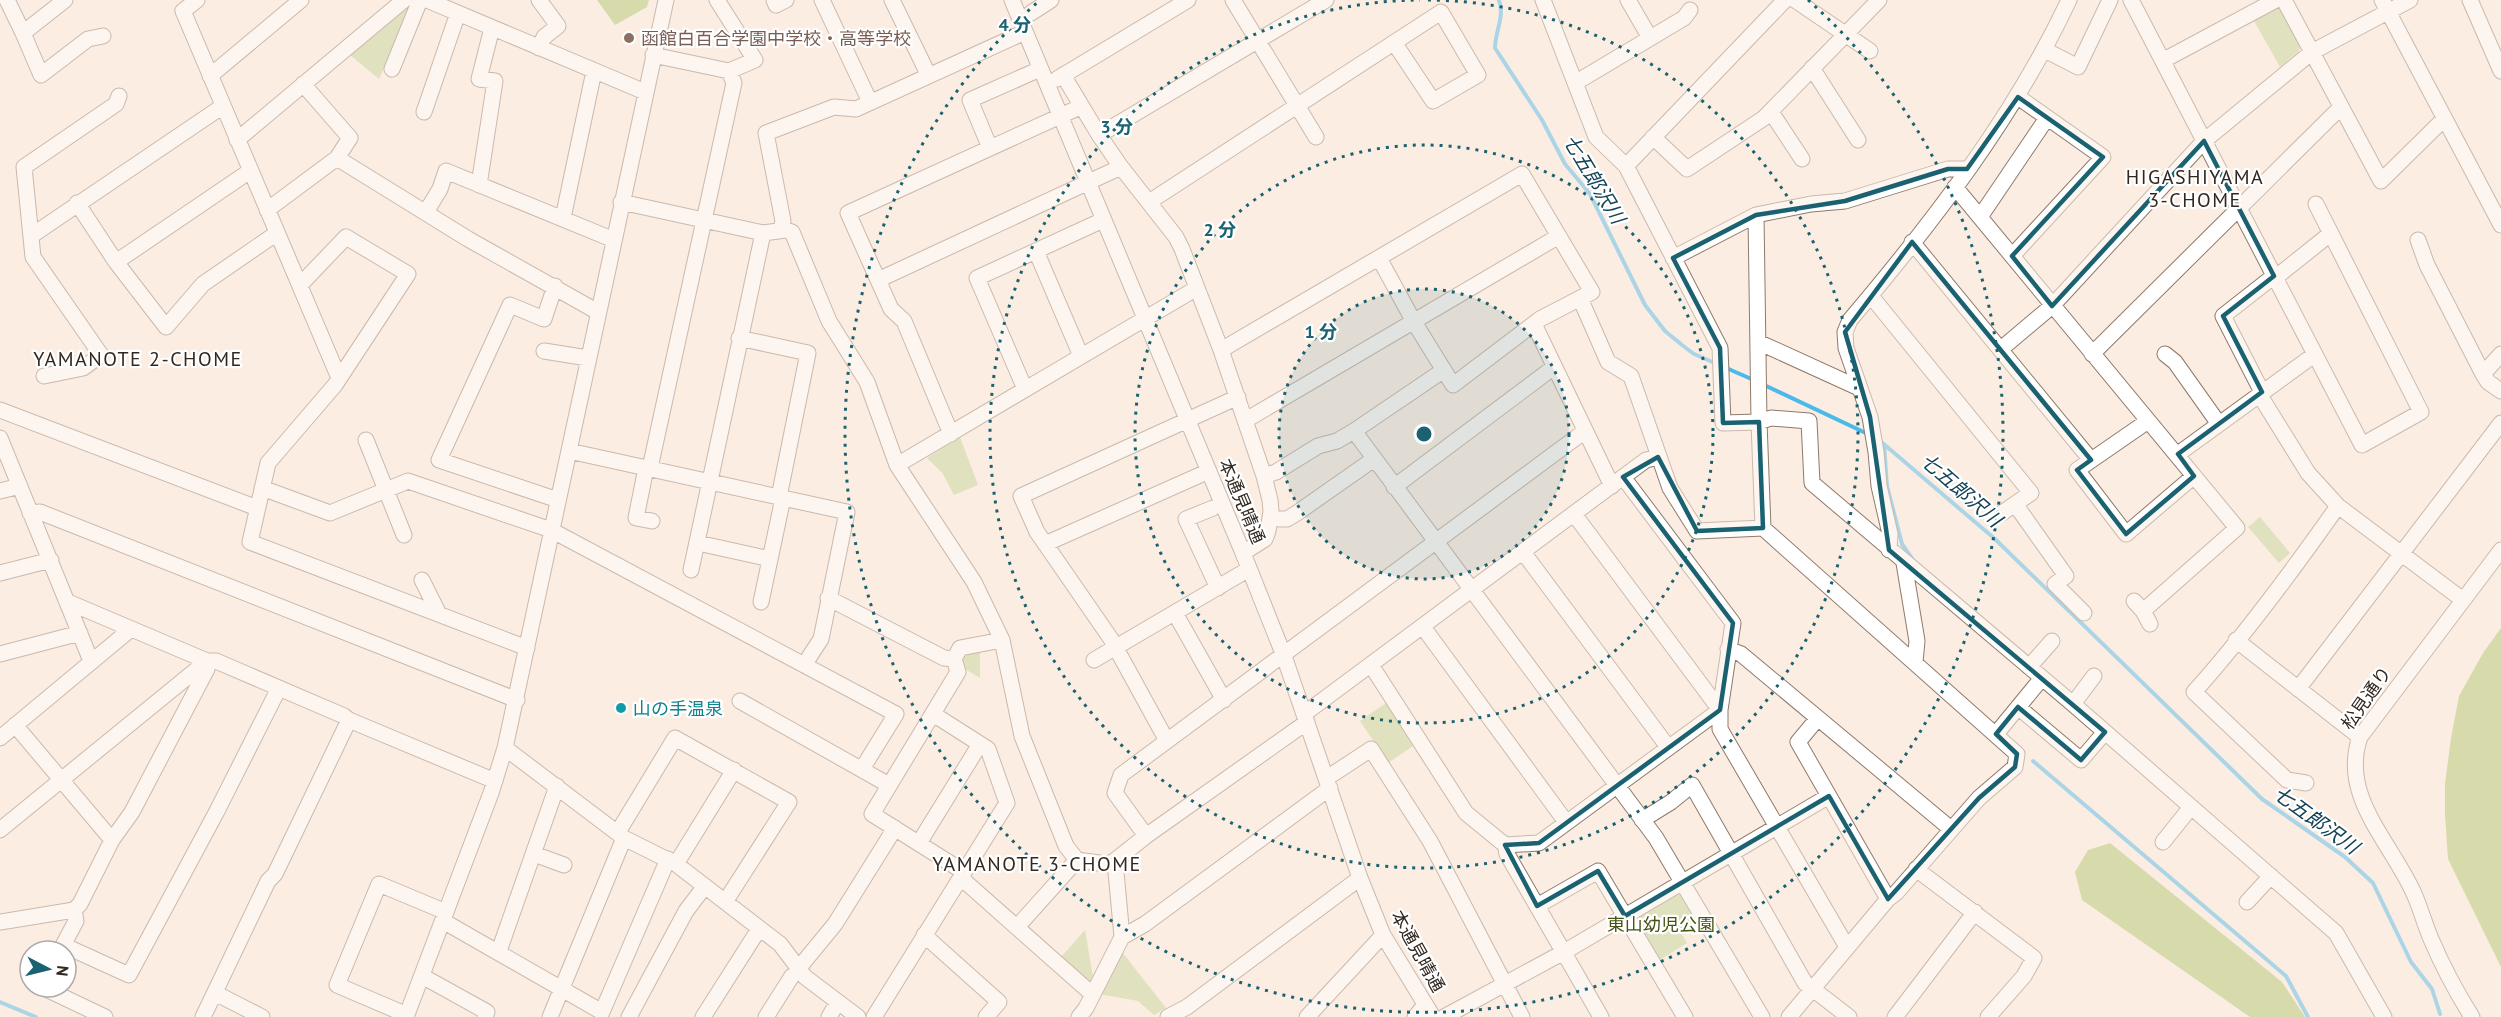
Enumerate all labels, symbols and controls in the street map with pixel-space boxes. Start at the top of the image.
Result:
text: 4 分 [999,13,1031,36]
place label: 函館白百合学園中学校・高等学校 [641,27,911,50]
marker: 函館白百合学園中学校・高等学校 [622,31,636,45]
text: 3 分 [1101,115,1133,138]
water label: 七五郎沢川 [1557,129,1632,230]
district label: HIGASHIYAMA 3-CHOME [2126,164,2264,213]
text: 2 分 [1204,218,1236,241]
text: 1 分 [1305,320,1337,343]
district label: YAMANOTE 2-CHOME [33,346,243,372]
centre of rings [1414,424,1434,444]
water label: 七五郎沢川 [1915,447,2009,534]
street label: 本通見晴通 [1214,455,1270,547]
street label: 松見通り [2336,662,2396,734]
place label: 山の手温泉 [633,697,723,720]
marker: 山の手温泉 [614,701,628,715]
water label: 七五郎沢川 [2268,780,2366,861]
district label: YAMANOTE 3-CHOME [932,851,1142,877]
street label: 本通見晴通 [1386,906,1450,996]
park label: 東山幼児公園 [1607,913,1715,936]
north arrow [18,939,78,999]
text: N [52,964,73,977]

